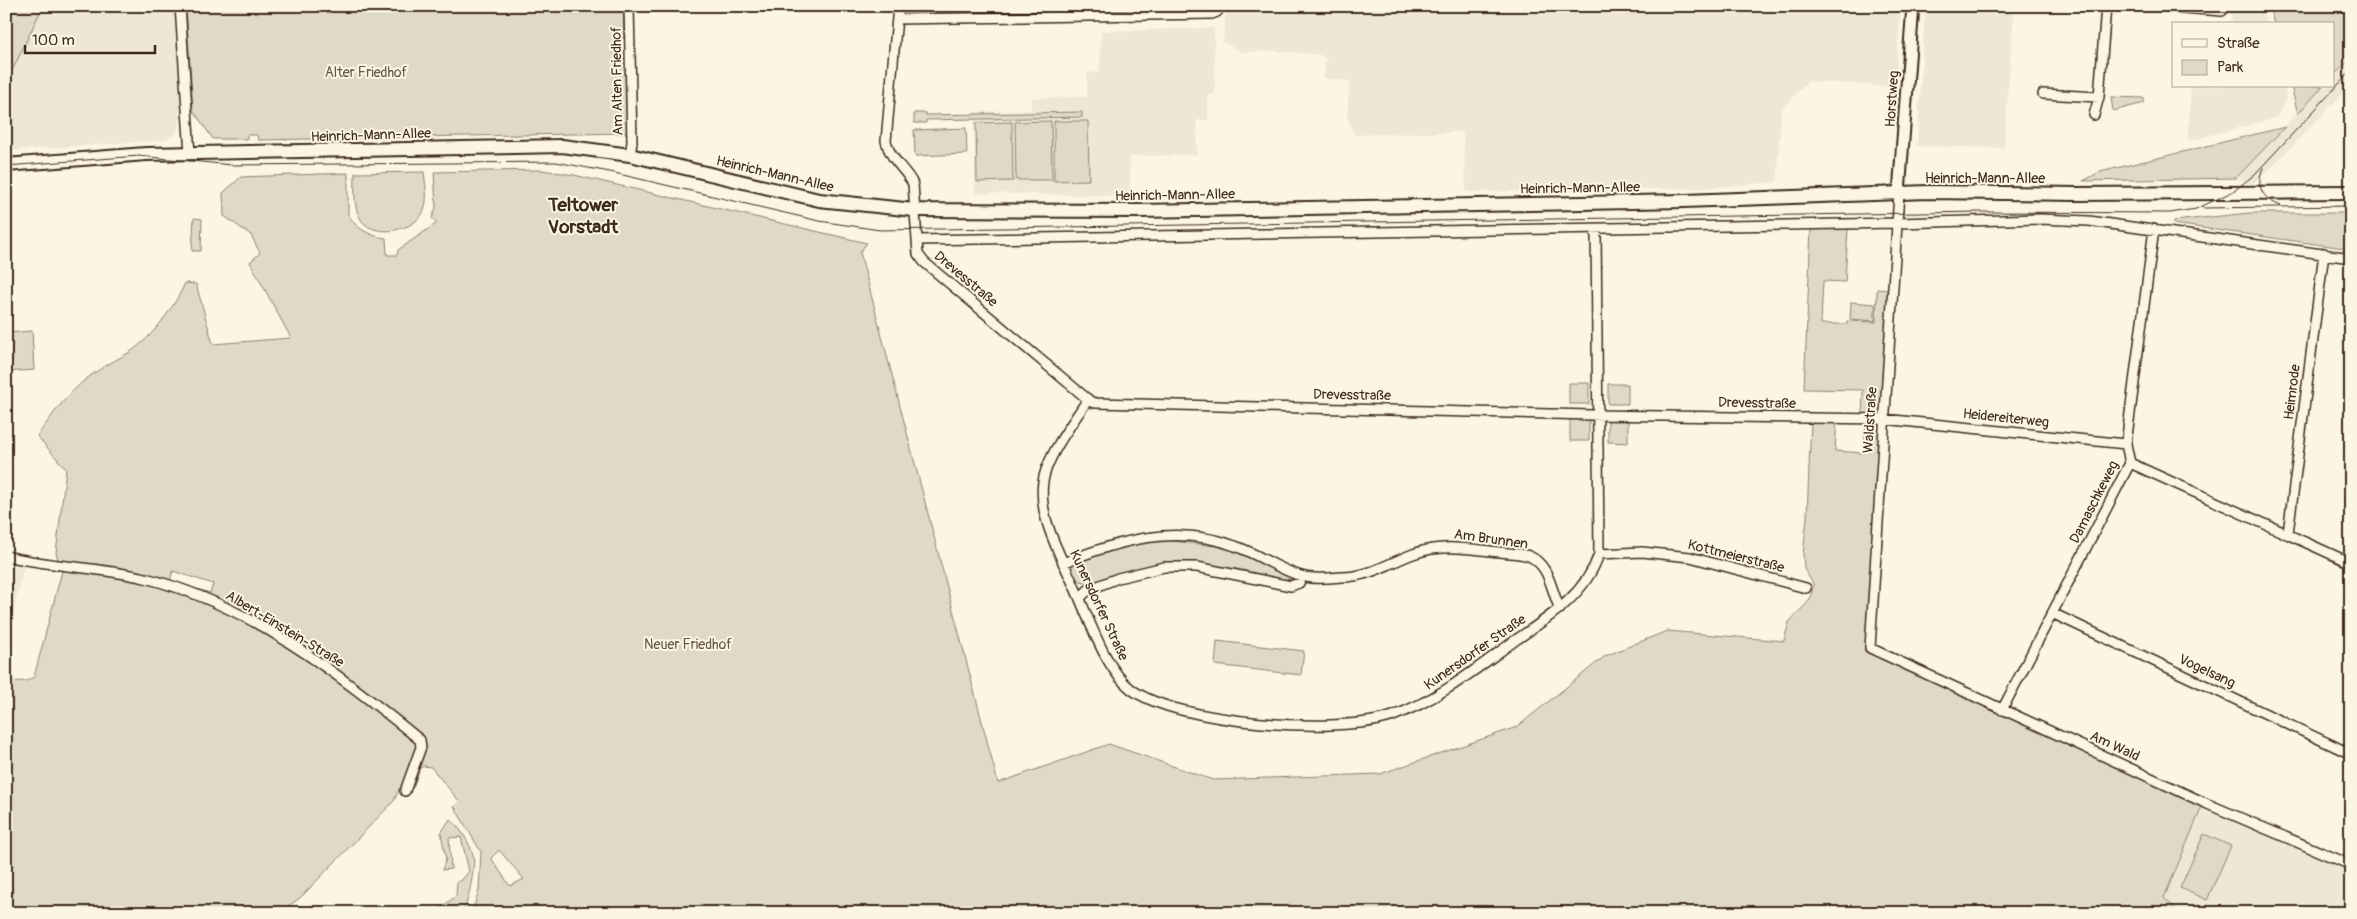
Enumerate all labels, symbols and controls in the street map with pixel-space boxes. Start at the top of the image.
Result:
scale bar [25,22,155,54]
legend [2172,22,2334,88]
street label: Am Alten Friedhof [608,26,626,136]
text: 100 m [32,31,75,50]
text: Straße [2217,34,2260,53]
text: Park [2217,58,2244,77]
park label: Alter Friedhof [325,64,408,81]
street label: Horstweg [1882,70,1902,128]
street label: Heinrich-Mann-Allee [311,124,431,146]
street label: Heinrich-Mann-Allee [715,152,836,196]
street label: Heinrich-Mann-Allee [1925,170,2045,187]
street label: Heinrich-Mann-Allee [1520,178,1640,198]
street label: Heinrich-Mann-Allee [1115,185,1235,205]
district label: Teltower Vorstadt [547,193,619,239]
street label: Drevesstraße [931,247,1001,311]
street label: Heimrode [2280,363,2304,421]
street label: Drevesstraße [1313,386,1391,404]
street label: Waldstraße [1859,386,1881,454]
street label: Drevesstraße [1718,394,1796,412]
street label: Heidereiterweg [1962,405,2050,431]
street label: Damaschkeweg [2066,458,2122,546]
street label: Am Brunnen [1453,525,1529,553]
street label: Kottmeierstraße [1686,536,1786,576]
street label: Kunersdorfer Straße [1066,547,1132,663]
street label: Albert-Einstein-Straße [223,587,347,671]
street label: Kunersdorfer Straße [1421,610,1529,693]
park label: Neuer Friedhof [644,636,732,653]
street label: Vogelsang [2176,651,2238,691]
street label: Am Wald [2087,727,2143,765]

